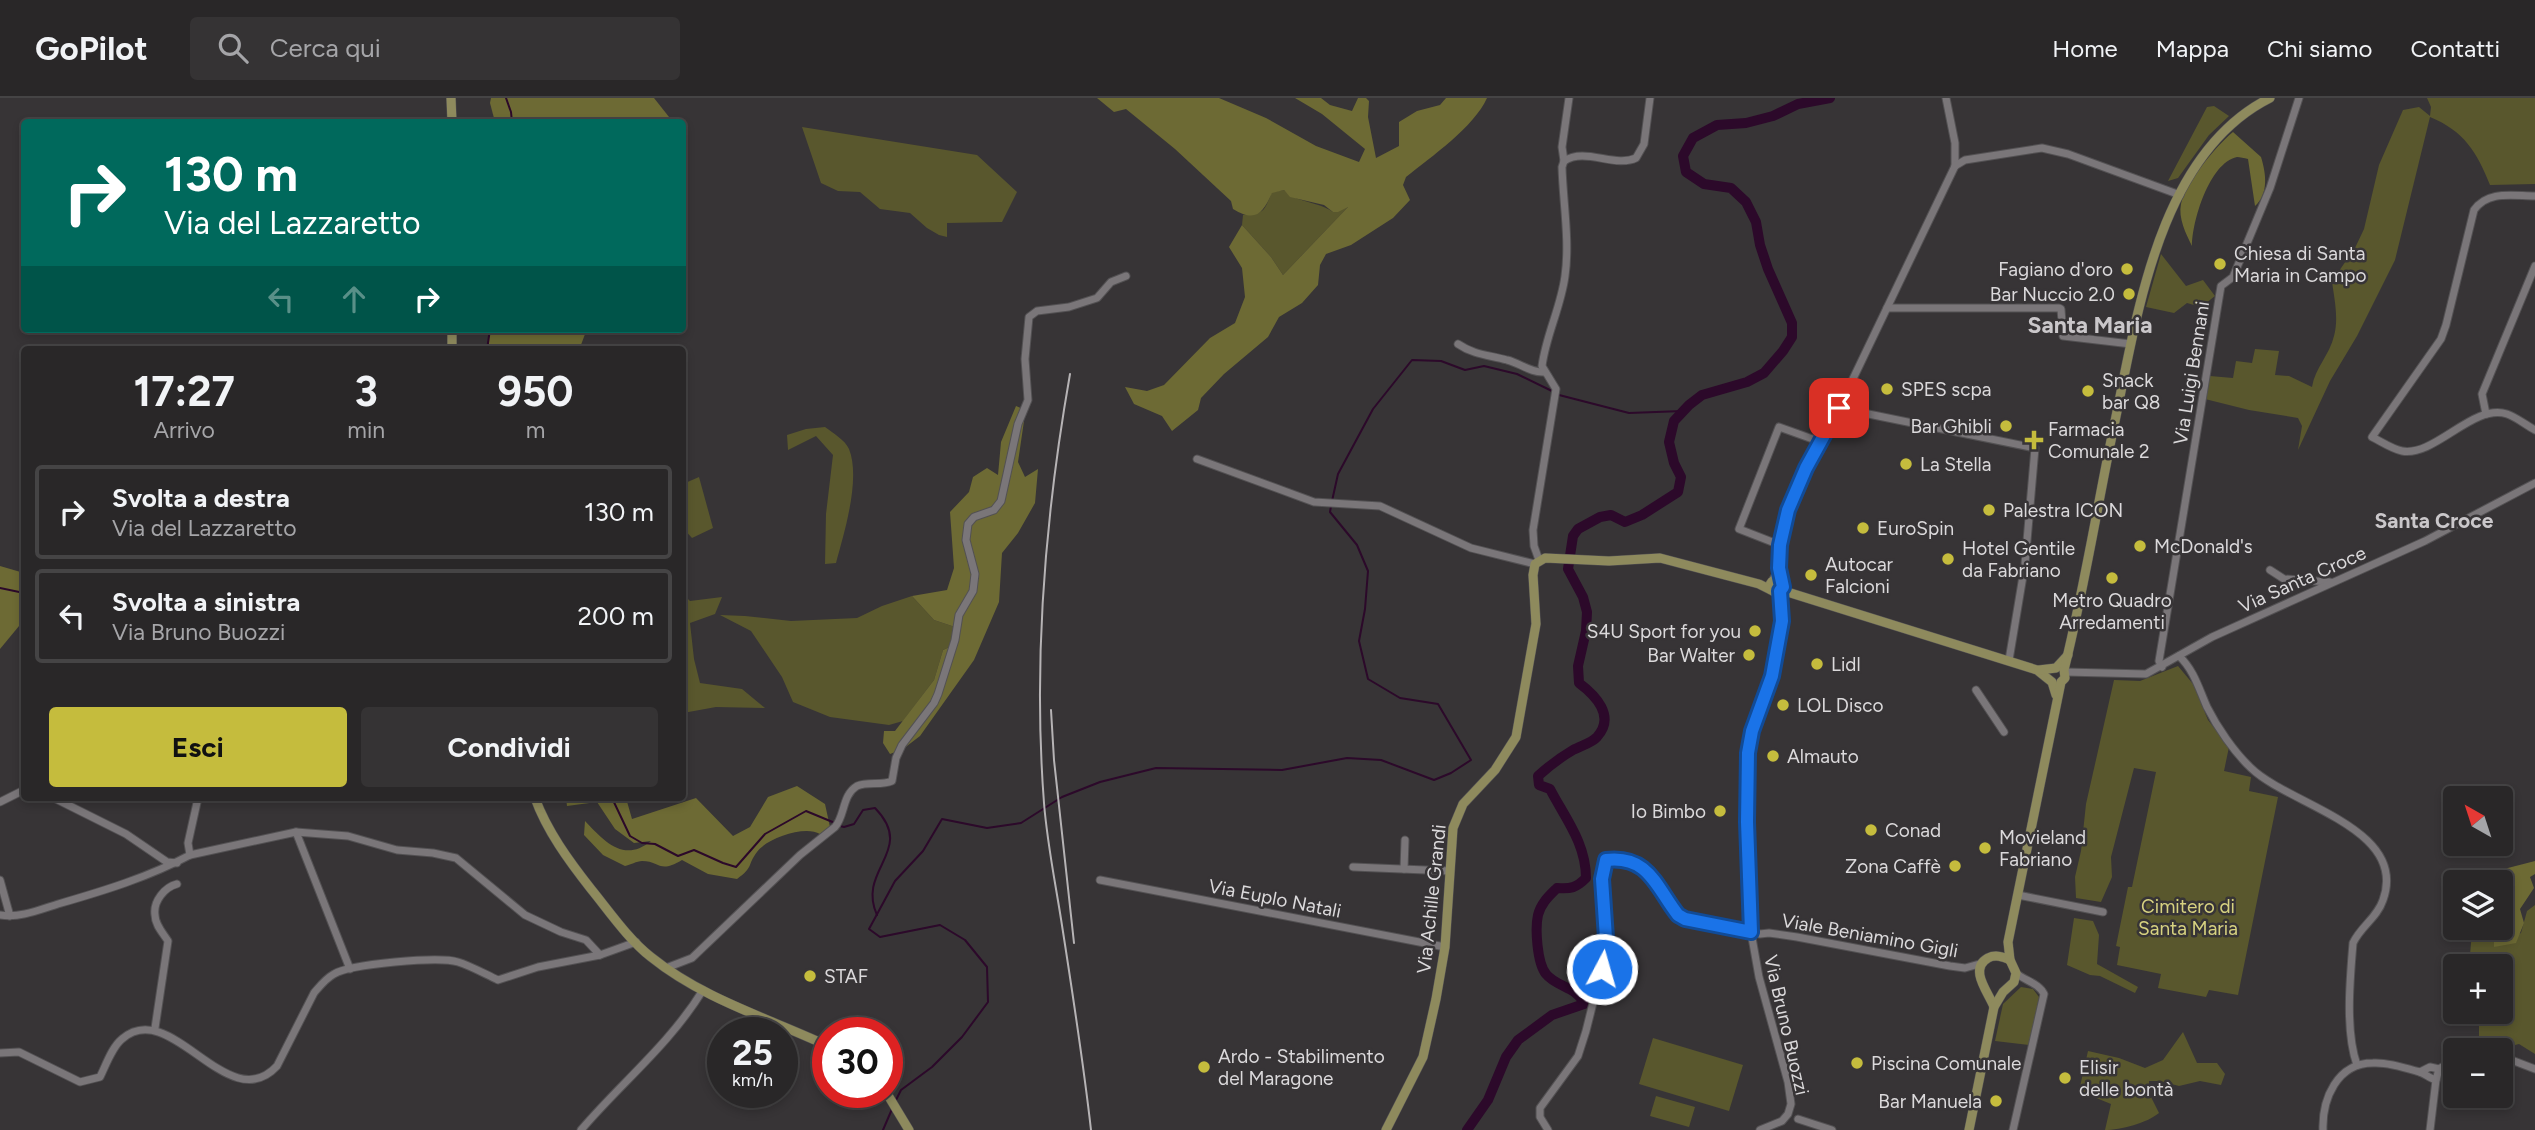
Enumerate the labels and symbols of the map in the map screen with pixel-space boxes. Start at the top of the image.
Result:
place label: Chiesa di Santa Maria in Campo [2234,242,2367,287]
marker: Chiesa di Santa Maria in Campo [2212,256,2228,272]
place label: Fagiano d'oro [1998,258,2113,281]
marker: Fagiano d'oro [2119,261,2135,277]
place label: Bar Nuccio 2.0 [1990,283,2115,306]
marker: Bar Nuccio 2.0 [2121,286,2137,302]
street label: Via Luigi Bennani [2169,300,2214,446]
district label: Santa Maria [2027,311,2153,339]
place label: Snack bar Q8 [2102,369,2160,414]
pin [1809,378,1869,438]
place label: SPES scpa [1901,378,1991,401]
marker: SPES scpa [1879,381,1895,397]
marker: Snack bar Q8 [2080,383,2096,399]
place label: Bar Ghibli [1910,415,1992,438]
marker: Bar Ghibli [1998,418,2014,434]
place label: Farmacia Comunale 2 [2048,418,2150,463]
marker: Farmacia Comunale 2 [2026,432,2042,448]
place label: La Stella [1920,453,1992,476]
marker: La Stella [1898,456,1914,472]
place label: Palestra ICON [2003,499,2123,522]
marker: Palestra ICON [1981,502,1997,518]
district label: Santa Croce [2375,508,2494,533]
place label: EuroSpin [1877,517,1954,540]
marker: EuroSpin [1855,520,1871,536]
place label: McDonald's [2154,535,2253,558]
place label: Hotel Gentile da Fabriano [1962,537,2075,582]
marker: McDonald's [2132,538,2148,554]
street label: Via Santa Croce [2235,541,2370,618]
marker: Hotel Gentile da Fabriano [1940,551,1956,567]
place label: Autocar Falcioni [1825,553,1894,598]
marker: Autocar Falcioni [1803,567,1819,583]
marker: Metro Quadro Arredamenti [2104,570,2120,586]
place label: Metro Quadro Arredamenti [2052,589,2172,634]
place label: S4U Sport for you [1587,620,1741,643]
marker: S4U Sport for you [1747,623,1763,639]
place label: Bar Walter [1647,644,1736,667]
marker: Bar Walter [1741,647,1757,663]
place label: Lidl [1831,653,1861,676]
marker: Lidl [1809,656,1825,672]
place label: LOL Disco [1797,694,1883,717]
marker: LOL Disco [1775,697,1791,713]
place label: Almauto [1787,745,1859,768]
marker: Almauto [1765,748,1781,764]
north arrow [2443,786,2513,856]
place label: Io Bimbo [1631,800,1706,823]
marker: Io Bimbo [1712,803,1728,819]
place label: Conad [1885,819,1941,842]
marker: Conad [1863,822,1879,838]
street label: Via Achille Grandi [1412,823,1451,975]
place label: Movieland Fabriano [1999,826,2086,871]
marker: Movieland Fabriano [1977,840,1993,856]
place label: Zona Caffè [1845,855,1941,878]
marker: Zona Caffè [1947,858,1963,874]
street label: Via Euplo Natali [1207,874,1343,923]
park label: Cimitero di Santa Maria [2138,895,2238,940]
street label: Viale Beniamino Gigli [1780,909,1960,962]
position arrow [1565,932,1639,1006]
street label: Via Bruno Buozzi [1759,953,1814,1097]
place label: STAF [824,965,868,988]
marker: STAF [802,968,818,984]
speed limit sign: 30 [812,1017,903,1108]
place label: Ardo - Stabilimento del Maragone [1218,1045,1385,1090]
place label: Piscina Comunale [1871,1052,2021,1075]
marker: Piscina Comunale [1849,1055,1865,1071]
place label: Elisir delle bontà [2079,1056,2174,1101]
marker: Ardo - Stabilimento del Maragone [1196,1059,1212,1075]
marker: Elisir delle bontà [2057,1070,2073,1086]
place label: Bar Manuela [1878,1090,1982,1113]
marker: Bar Manuela [1988,1093,2004,1109]

